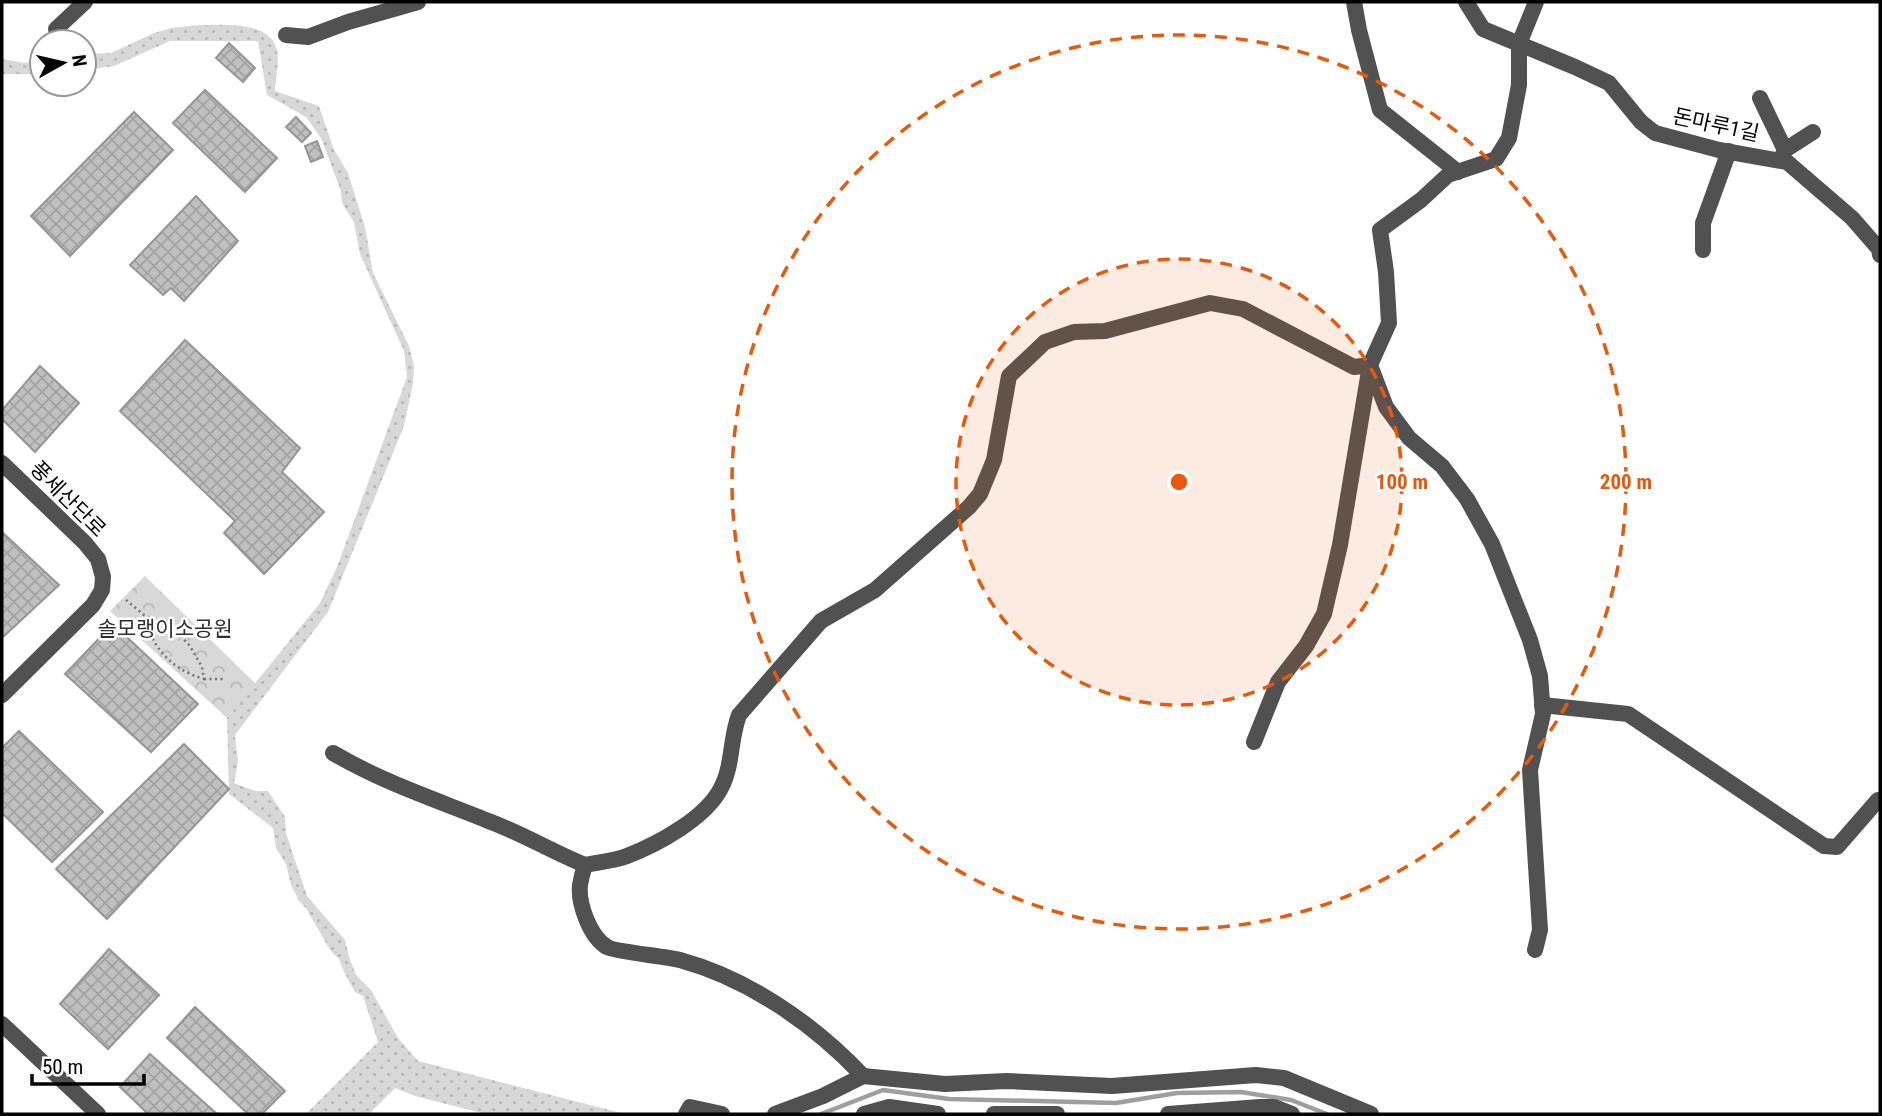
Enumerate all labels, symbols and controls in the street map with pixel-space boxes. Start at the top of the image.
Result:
north arrow [28,28,98,98]
text: N [67,53,92,68]
street label: 돈마루1길 [1671,104,1761,146]
street label: 풍세산단로 [25,456,111,542]
centre of rings [1167,470,1191,494]
text: 100 m [1376,470,1428,494]
text: 200 m [1600,470,1652,494]
park label: 솔모랭이소공원 [97,617,233,641]
scale bar [32,1042,144,1086]
text: 50 m [42,1055,83,1079]

